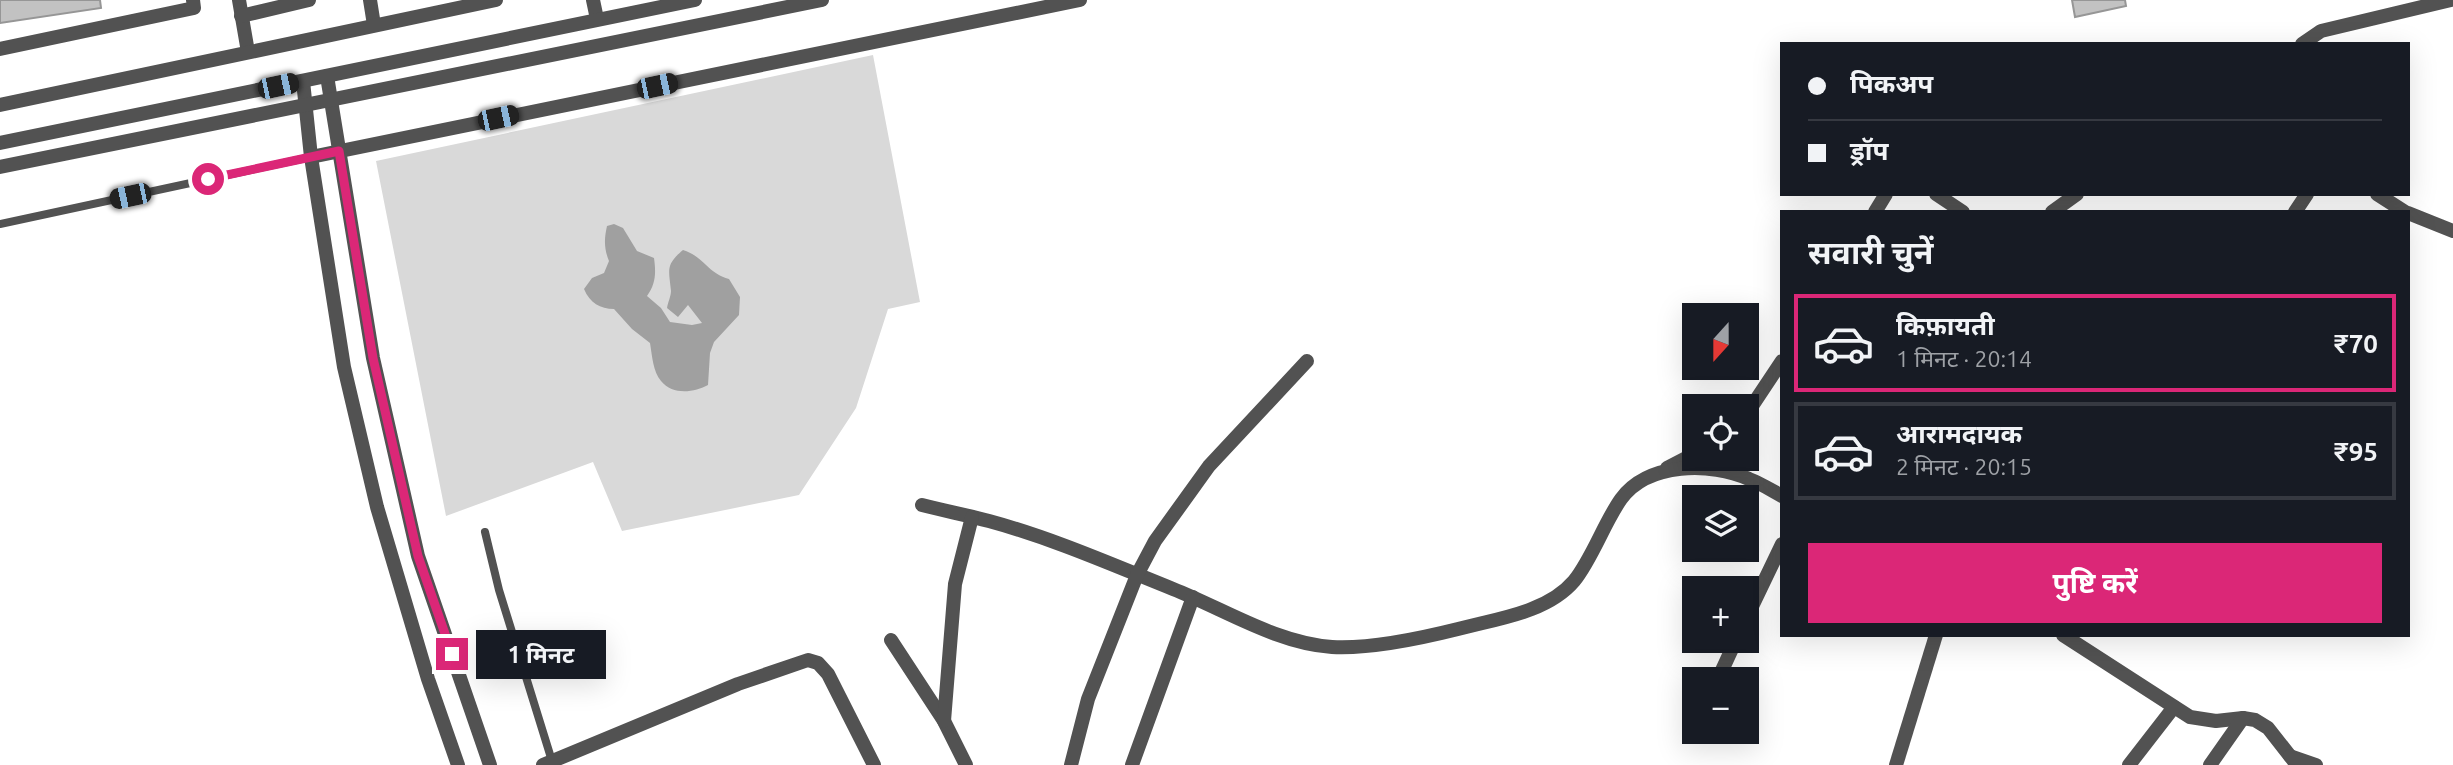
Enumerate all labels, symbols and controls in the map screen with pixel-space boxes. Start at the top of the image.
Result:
text: पिकअप [1850,69,1933,98]
car [256,71,301,101]
car [635,71,680,101]
car [476,103,521,133]
text: ड्रॉप [1850,136,1888,165]
route start [192,163,224,195]
car [108,181,153,211]
text: सवारी चुनें [1808,234,1933,270]
north arrow [1682,303,1759,380]
map controls [1682,303,1759,744]
text: किफ़ायती [1896,311,1995,340]
icon: car [1812,312,1875,375]
text: ₹70 [2334,329,2378,358]
text: 1 मिनट · 20:14 [1896,346,2032,371]
button: locate [1682,394,1759,471]
text: आरामदायक [1896,419,2022,448]
icon: car [1812,420,1875,483]
text: ₹95 [2334,437,2378,466]
text: 2 मिनट · 20:15 [1896,454,2032,479]
button: layers [1682,485,1759,562]
button: पुष्टि करें [1808,543,2382,623]
button: + [1682,576,1759,653]
callout: 1 मिनट [476,630,606,678]
route end [436,638,468,670]
text: 1 मिनट [508,642,574,667]
button: − [1682,667,1759,744]

